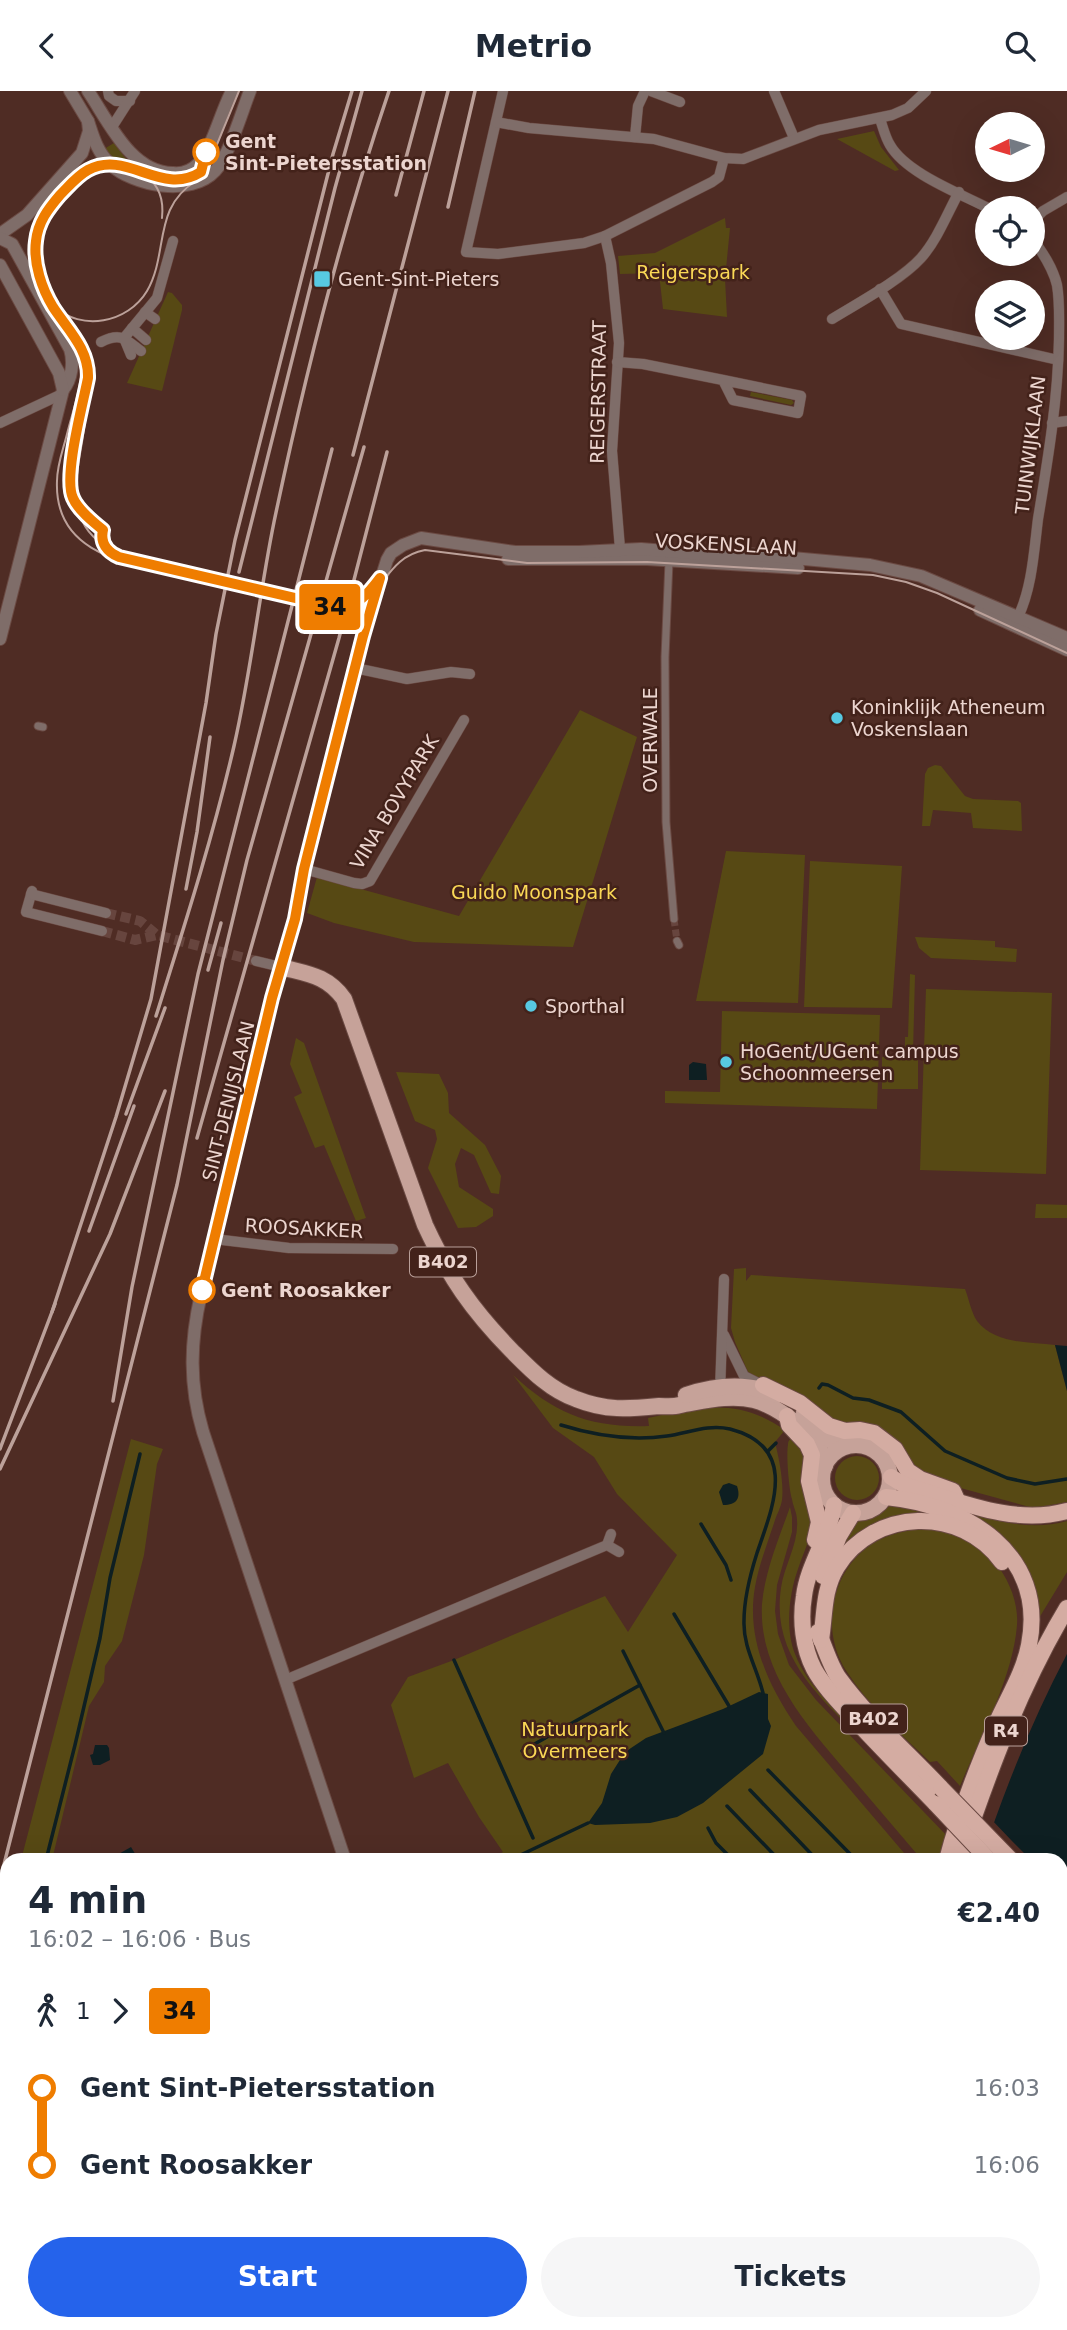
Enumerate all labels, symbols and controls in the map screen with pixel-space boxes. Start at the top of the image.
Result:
icon: back [28,27,66,65]
text: Metrio [475,27,592,65]
icon: search [1001,27,1039,65]
north arrow [975,112,1045,182]
map controls [975,112,1045,350]
place label: Gent Sint-Pietersstation [225,130,427,174]
marker: Gent Sint-Pietersstation [193,139,219,165]
button: locate [975,196,1045,266]
park label: Reigerspark [636,261,750,283]
place label: Gent-Sint-Pieters [338,268,499,290]
marker: Gent-Sint-Pieters [312,269,332,289]
button: layers [975,280,1045,350]
street label: REIGERSTRAAT [586,320,610,464]
street label: TUINWIJKLAAN [1010,374,1049,517]
street label: VOSKENSLAAN [654,529,798,559]
line badge: 34 [298,584,362,630]
text: 34 [313,593,347,621]
street label: OVERWALE [639,687,661,793]
place label: Koninklijk Atheneum Voskenslaan [851,696,1046,740]
marker: Koninklijk Atheneum Voskenslaan [829,710,845,726]
street label: VINA BOVYPARK [345,730,443,873]
park label: Guido Moonspark [451,881,617,903]
place label: Sporthal [545,995,625,1017]
marker: Sporthal [523,998,539,1014]
street label: SINT-DENIJSLAAN [197,1019,259,1183]
place label: HoGent/UGent campus Schoonmeersen [740,1040,959,1084]
marker: HoGent/UGent campus Schoonmeersen [718,1054,734,1070]
street label: ROOSAKKER [244,1214,364,1242]
road number: B402 [410,1247,476,1277]
marker: Gent Roosakker [189,1277,215,1303]
place label: Gent Roosakker [221,1279,391,1301]
road number: B402 [841,1705,907,1734]
road number: R4 [985,1716,1027,1745]
park label: Natuurpark Overmeers [521,1718,629,1762]
text: 4 min [28,1878,147,1922]
text: €2.40 [958,1898,1040,1928]
text: 16:02 – 16:06 · Bus [28,1926,251,1952]
icon: walk [28,1992,66,2030]
icon: forward [101,1992,139,2030]
text: 34 [163,1997,196,2025]
text: 1 [76,1998,91,2024]
text: Gent Sint-Pietersstation [80,2073,435,2103]
text: 16:03 [974,2075,1040,2101]
text: Gent Roosakker [80,2150,312,2180]
text: 16:06 [974,2152,1040,2178]
button: Start [28,2237,527,2317]
button: Tickets [541,2237,1040,2317]

